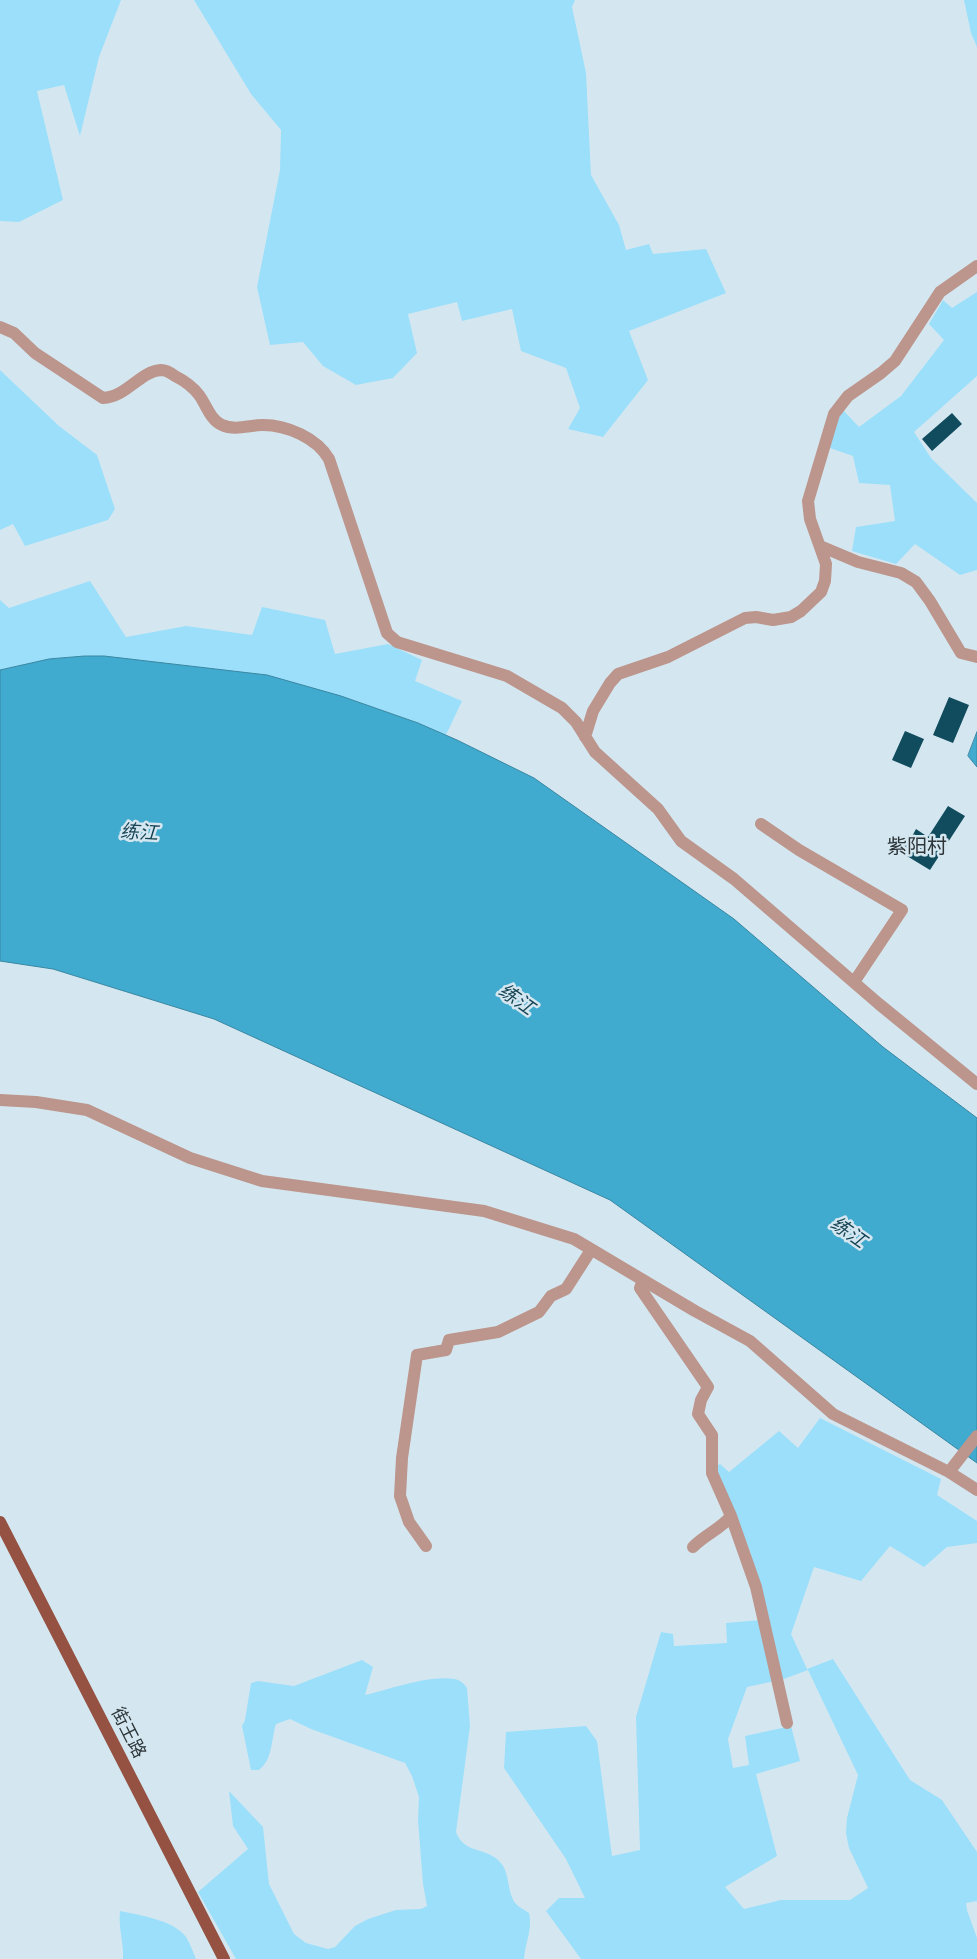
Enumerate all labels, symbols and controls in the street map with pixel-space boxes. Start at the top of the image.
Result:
water label: 练江 [119,821,159,845]
district label: 紫阳村 [887,835,947,859]
water label: 练江 [494,980,538,1020]
water label: 练江 [826,1213,870,1253]
street label: 街王路 [106,1704,150,1762]

